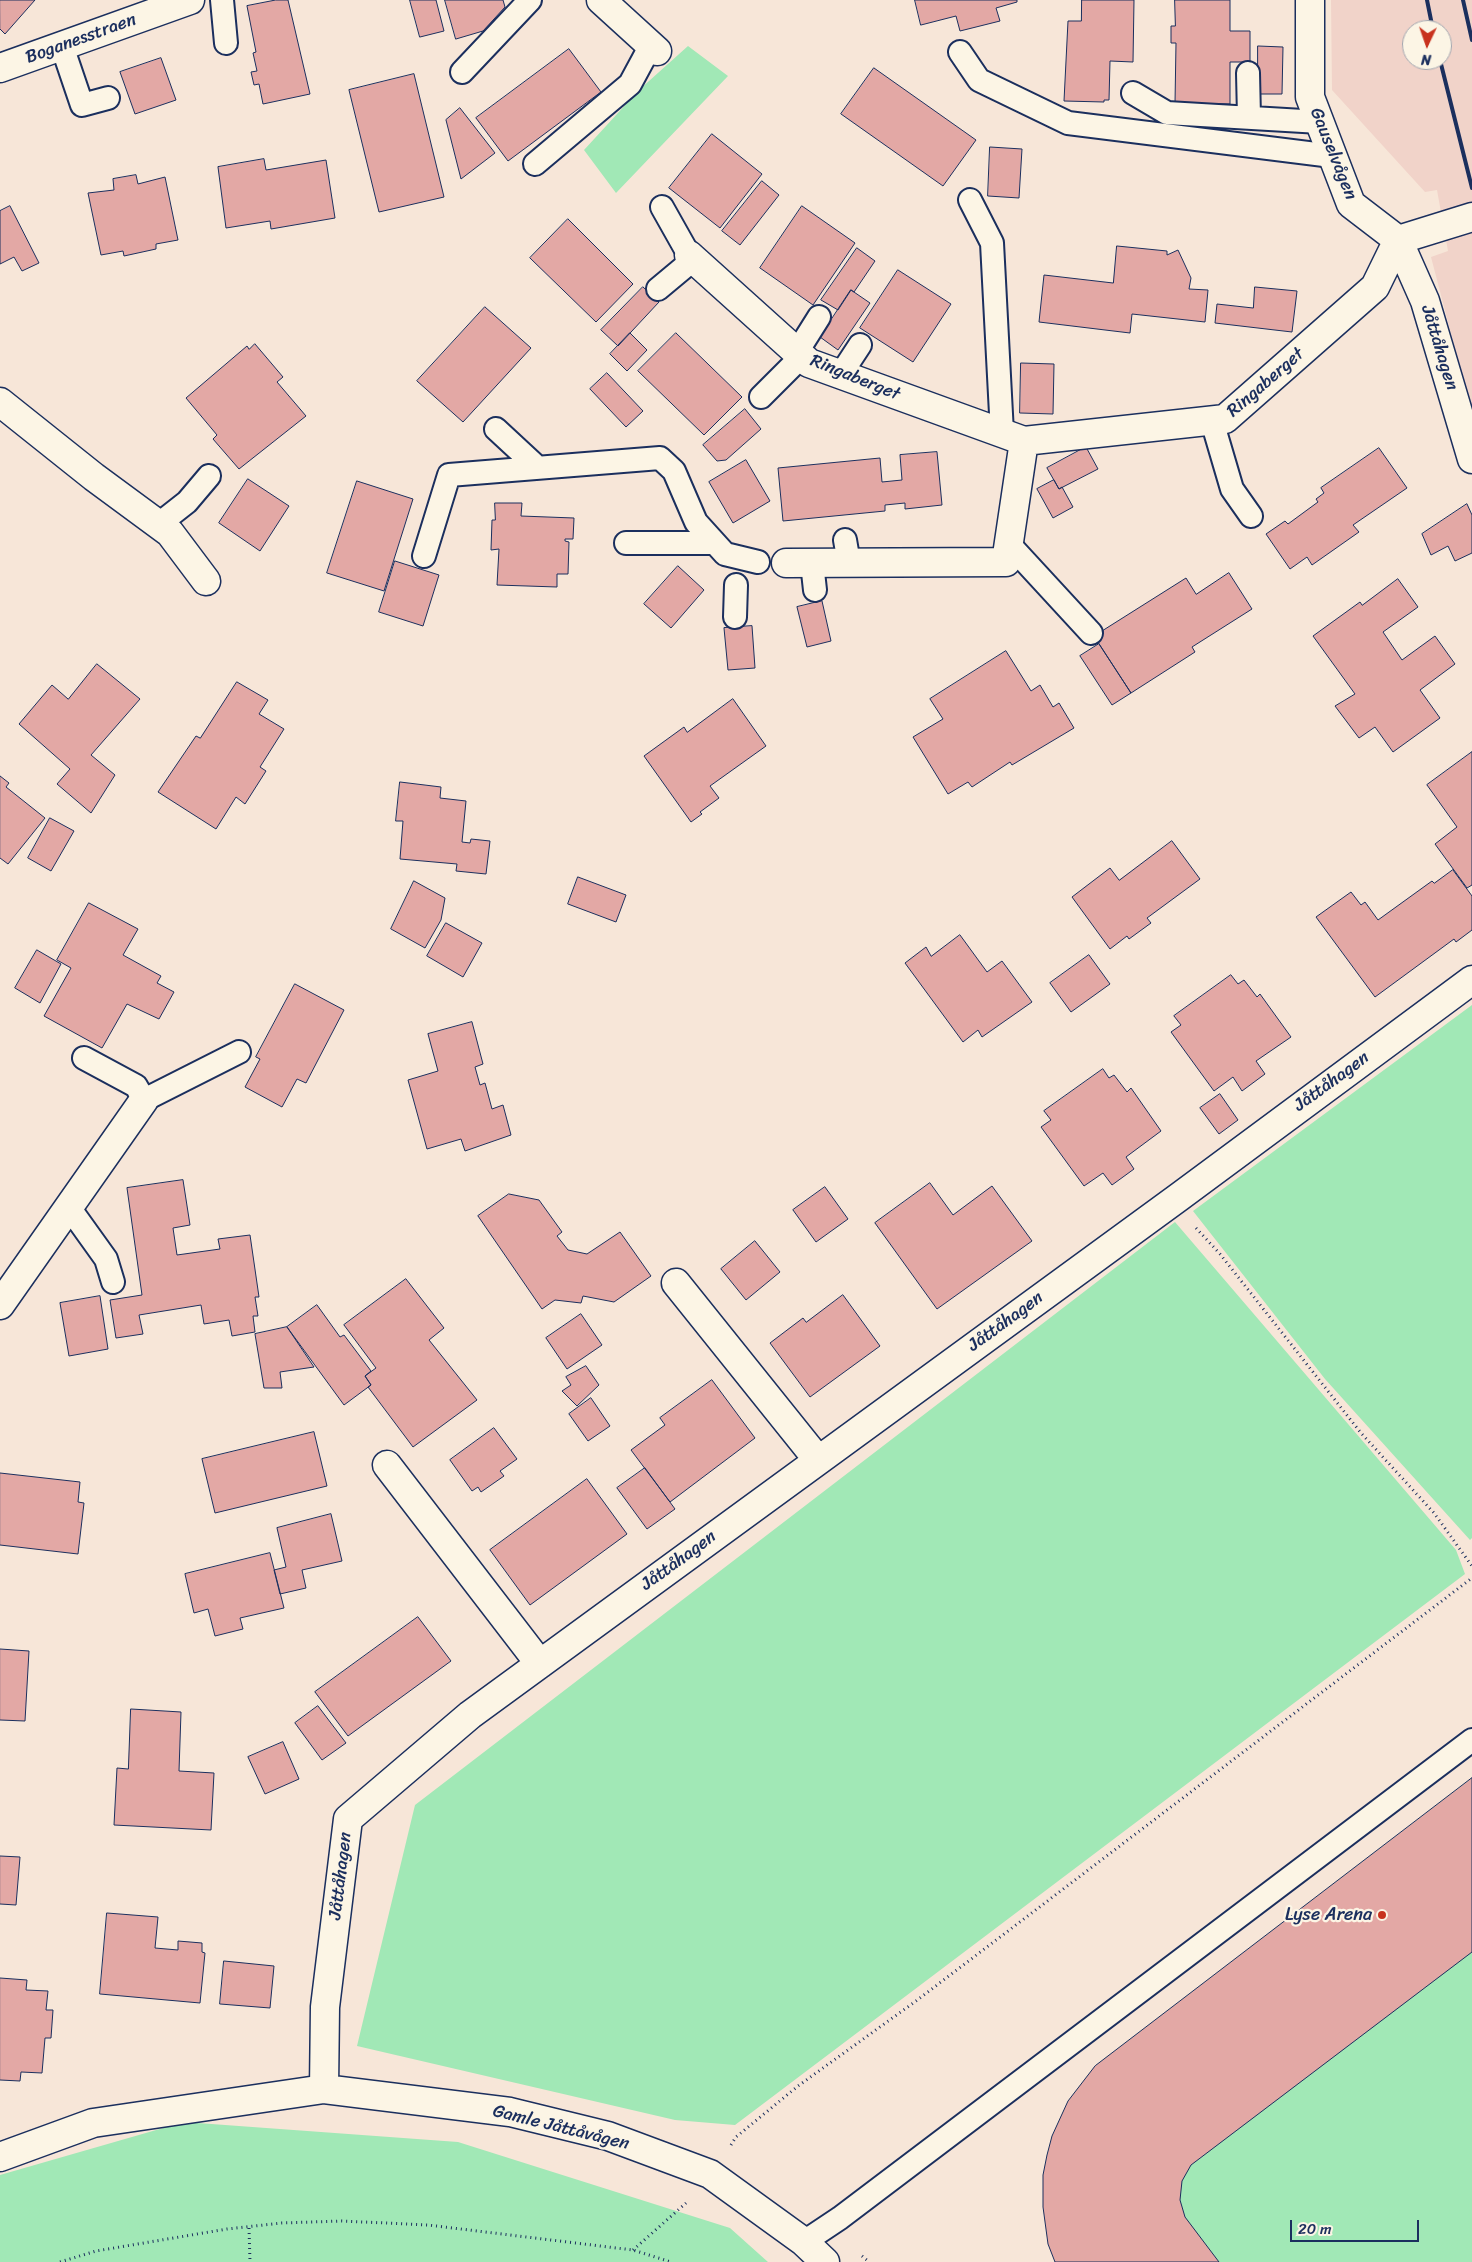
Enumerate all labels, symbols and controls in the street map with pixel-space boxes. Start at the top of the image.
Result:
street label: Boganesstraen [23,9,139,69]
north arrow [1402,20,1452,70]
text: N [1421,47,1432,72]
street label: Gauselvågen [1305,105,1361,203]
street label: Jåttåhagen [1416,303,1462,393]
street label: Ringaberget [1223,344,1309,422]
street label: Ringaberget [807,350,903,406]
street label: Jåttåhagen [1290,1047,1374,1117]
street label: Jåttåhagen [964,1287,1048,1357]
street label: Jåttåhagen [637,1526,721,1596]
street label: Jåttåhagen [325,1831,357,1921]
place label: Lyse Arena [1285,1904,1372,1926]
marker: Lyse Arena [1376,1909,1388,1921]
street label: Gamle Jåttåvågen [490,2101,632,2155]
scale bar [1292,2210,1421,2242]
text: 20 m [1298,2216,1332,2242]

